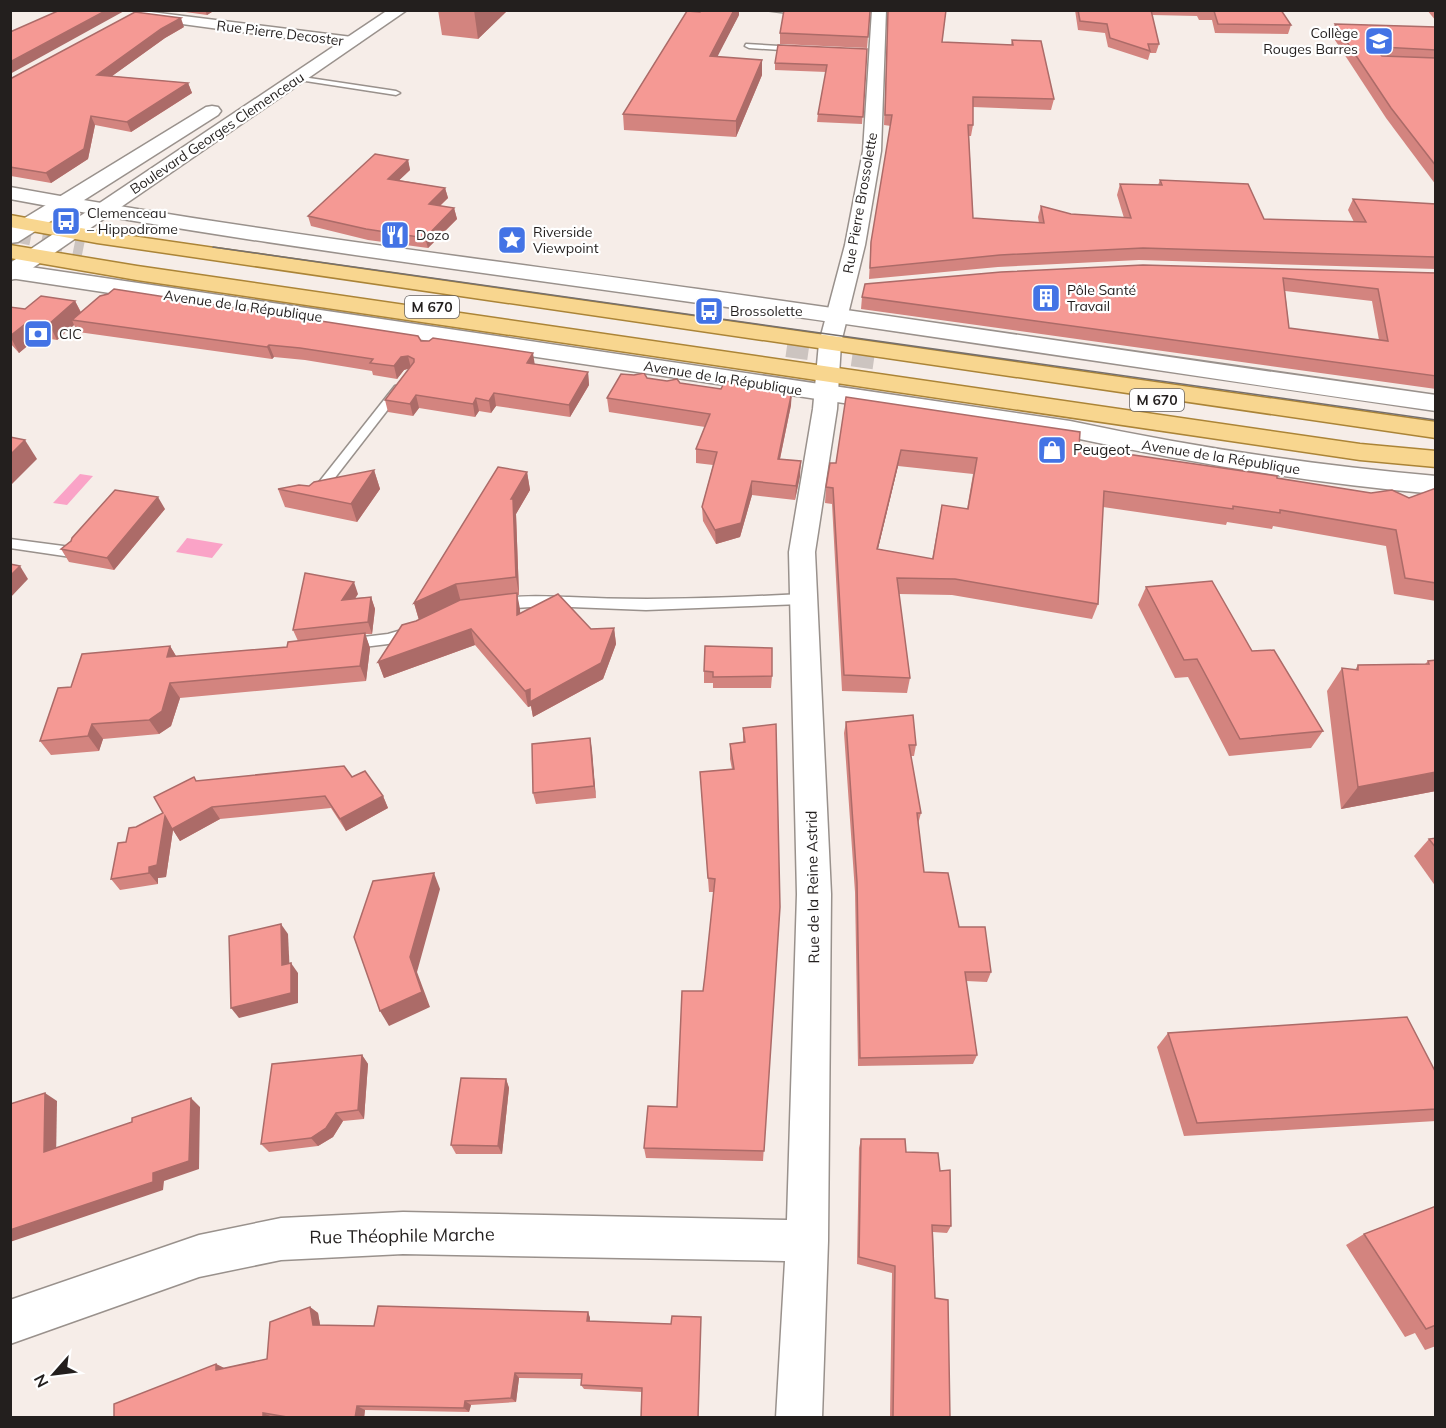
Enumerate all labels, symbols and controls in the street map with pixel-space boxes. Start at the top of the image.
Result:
street label: Rue Pierre Decoster [216,16,345,50]
place label: Collège Rouges Barres [1263,24,1358,58]
school or university icon: Collège Rouges Barres [1363,25,1395,57]
street label: Boulevard Georges Clemenceau [126,68,308,198]
street label: Rue Pierre Brossolette [839,131,881,275]
place label: Clemenceau – Hippodrome [87,204,178,238]
bus stop icon: Clemenceau – Hippodrome [50,205,82,237]
restaurant icon: Dozo [379,219,411,251]
place label: Riverside Viewpoint [533,223,599,257]
place icon: Riverside Viewpoint [496,224,528,256]
place label: Dozo [416,226,449,244]
place label: Pôle Santé Travail [1067,281,1136,315]
building icon: Pôle Santé Travail [1030,282,1062,314]
street label: Avenue de la République [162,286,324,326]
bus stop icon: Brossolette [693,295,725,327]
road number: M 670 [405,296,459,318]
place label: Brossolette [730,302,803,320]
bank icon: CIC [22,318,54,350]
place label: CIC [59,325,82,343]
street label: Avenue de la République [642,357,804,399]
road number: M 670 [1130,389,1184,411]
shop icon: Peugeot [1036,434,1068,466]
street label: Avenue de la République [1140,436,1302,478]
place label: Peugeot [1073,440,1130,459]
street label: Rue de la Reine Astrid [802,810,823,964]
street label: Rue Théophile Marche [309,1222,495,1249]
north arrow [24,1344,84,1404]
text: N [29,1371,52,1391]

